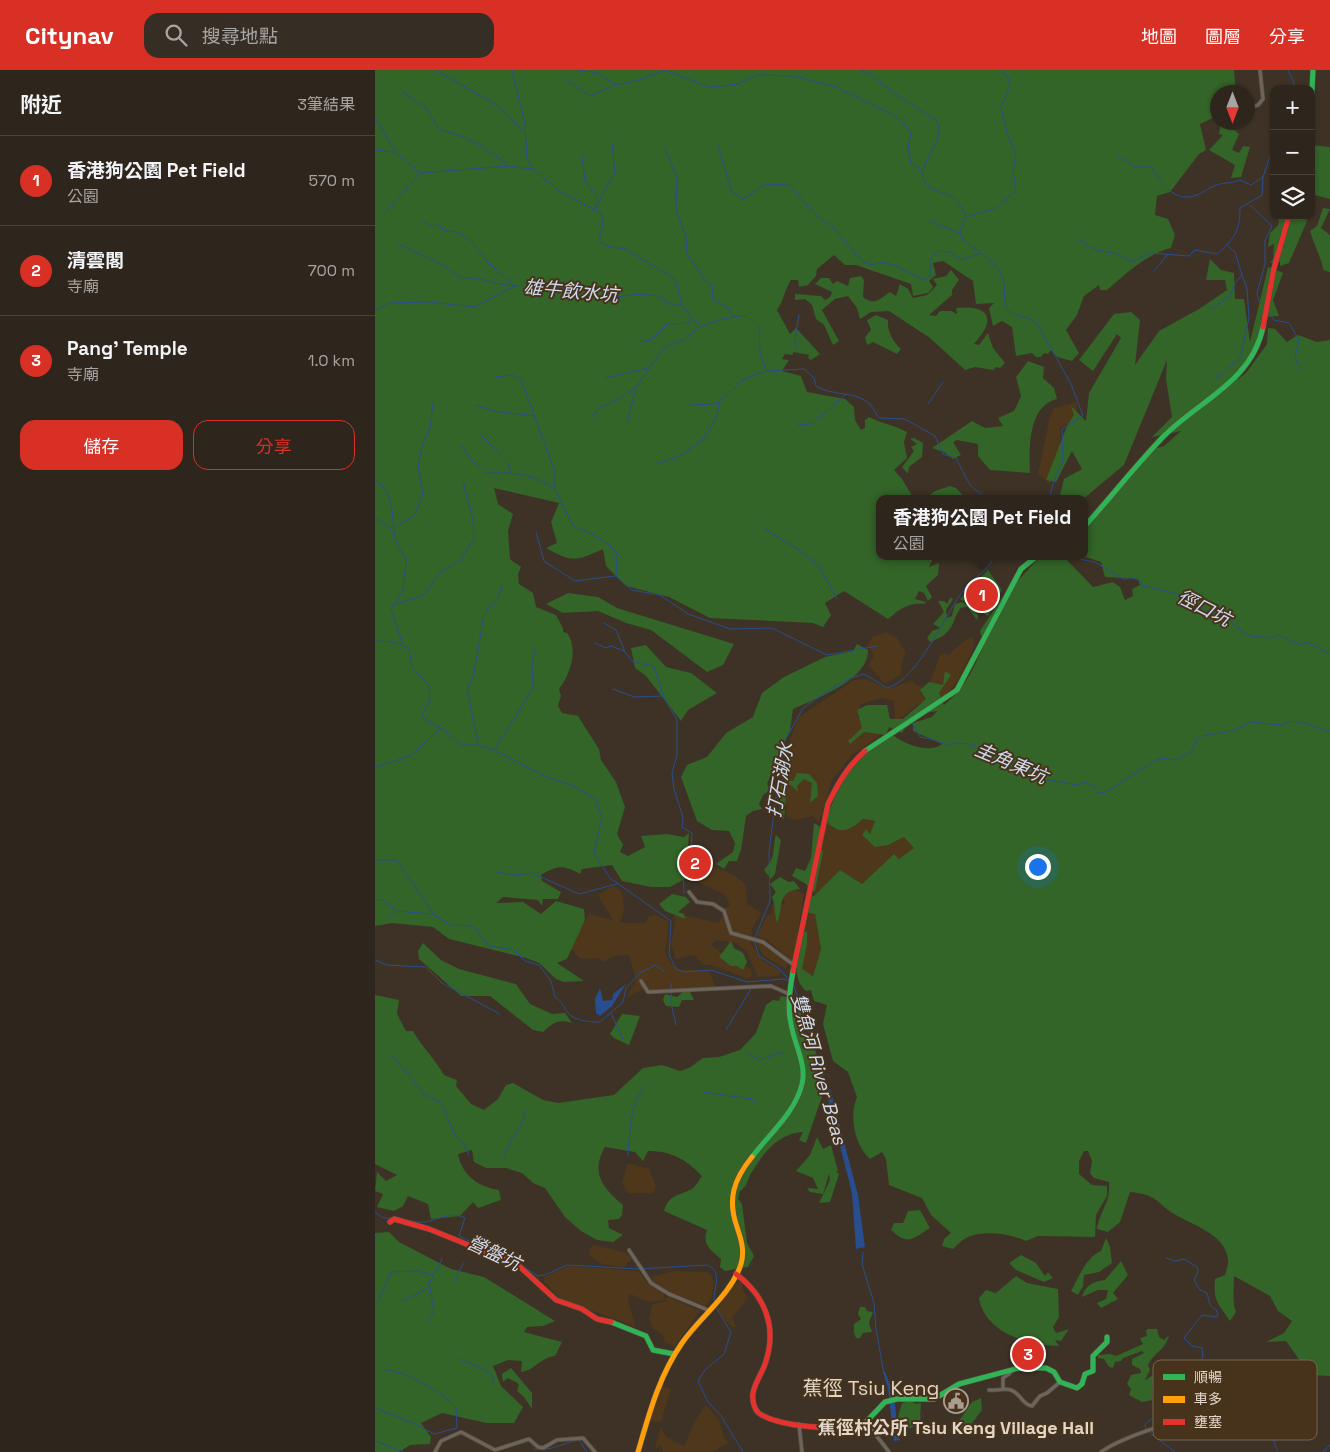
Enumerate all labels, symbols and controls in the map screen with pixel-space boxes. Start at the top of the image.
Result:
search box [144,13,494,58]
text: Citynav [25,20,114,51]
icon: search [162,21,190,49]
text: 搜尋地點 [202,24,278,49]
text: 地圖 [1141,25,1177,48]
text: 圖層 [1205,25,1241,48]
text: 分享 [1269,25,1305,48]
north arrow [1210,85,1255,130]
map controls [1270,85,1315,220]
button: + [1270,85,1315,130]
text: 附近 [20,91,62,118]
text: 3筆結果 [297,94,355,115]
button: − [1270,130,1315,175]
text: 香港狗公園 Pet Field [67,158,246,183]
text: 1 [32,170,40,191]
text: 570 m [309,170,355,191]
button: layers [1270,175,1315,220]
text: 公園 [67,186,99,207]
text: 清雲閣 [67,248,124,273]
text: 2 [31,260,41,281]
text: 700 m [308,260,355,281]
water label: 雄牛飲水坑 [523,274,622,308]
text: 寺廟 [67,276,99,297]
text: Pang' Temple [67,336,188,361]
text: 3 [31,350,41,371]
text: 1.0 km [308,350,355,371]
text: 寺廟 [67,364,99,385]
button: 儲存 [20,420,183,470]
button: 分享 [193,420,355,470]
popup [876,495,1088,560]
text: 香港狗公園 Pet Field [893,505,1071,530]
text: 公園 [893,533,925,554]
pin: 1 [966,576,998,614]
water label: 徑口坑 [1173,584,1238,633]
water label: 圭角東坑 [971,737,1054,791]
water label: 打石湖水 [761,739,799,820]
pin: 2 [679,844,711,882]
your location [1025,854,1051,880]
water label: 雙魚河 River Beas [785,990,853,1149]
water label: 營盤坑 [463,1230,528,1278]
pin: 3 [1012,1335,1044,1373]
legend [1153,1360,1317,1440]
text: 順暢 [1194,1368,1222,1386]
district label: 蕉徑 Tsiu Keng [803,1375,939,1401]
public building icon: 蕉徑村公所 Tsiu Keng Village Hall [943,1388,969,1414]
text: 車多 [1194,1390,1222,1408]
text: 壅塞 [1194,1413,1222,1431]
place label: 蕉徑村公所 Tsiu Keng Village Hall [818,1416,1094,1439]

